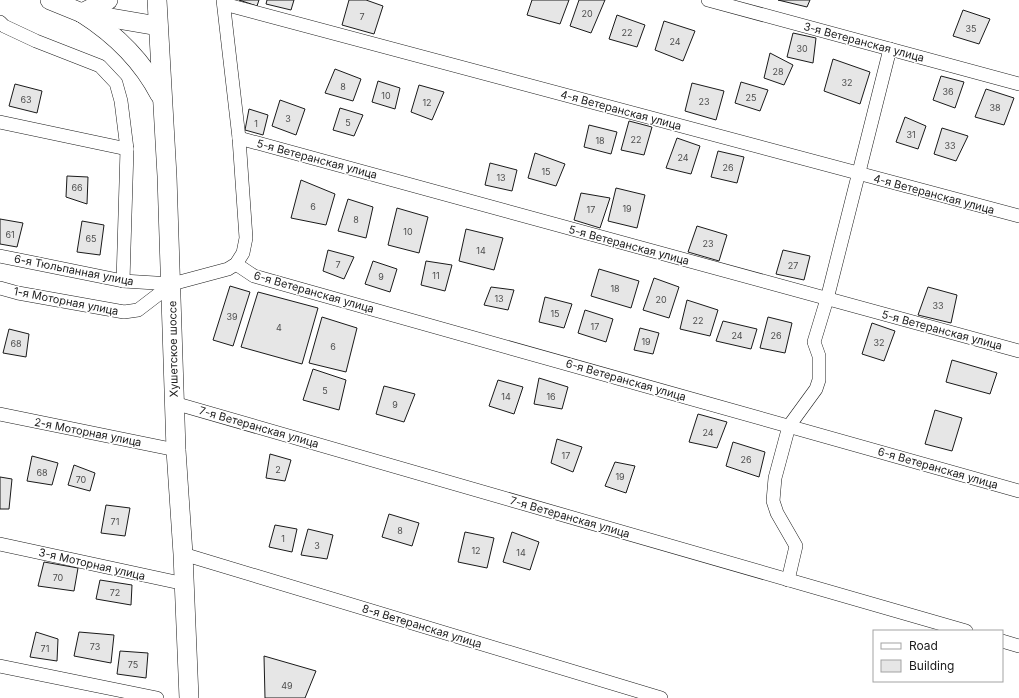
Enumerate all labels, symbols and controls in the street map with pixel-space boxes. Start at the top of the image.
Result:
house number: 20 [581,8,593,19]
house number: 7 [359,11,365,22]
street label: 3-я Ветеранская улица [802,19,926,65]
house number: 35 [965,23,977,34]
house number: 22 [622,27,632,38]
house number: 24 [669,36,681,47]
house number: 30 [796,43,808,54]
house number: 28 [772,66,784,77]
house number: 32 [841,77,853,88]
house number: 8 [340,81,346,92]
house number: 36 [942,86,954,97]
street label: 4-я Ветеранская улица [559,87,683,133]
house number: 10 [381,90,391,101]
house number: 25 [746,92,756,103]
house number: 63 [20,94,32,105]
house number: 23 [698,96,710,107]
house number: 12 [422,97,432,108]
house number: 38 [989,102,1001,113]
house number: 3 [285,113,291,124]
house number: 5 [345,117,351,128]
house number: 1 [254,118,258,129]
house number: 31 [906,129,916,140]
house number: 22 [631,134,641,145]
house number: 18 [595,135,605,146]
street label: 5-я Ветеранская улица [255,136,379,182]
house number: 33 [944,140,956,151]
house number: 24 [677,152,689,163]
house number: 26 [722,162,734,173]
house number: 15 [541,166,551,177]
street label: 4-я Ветеранская улица [872,171,996,217]
house number: 13 [496,172,506,183]
house number: 66 [71,182,83,193]
house number: 6 [310,201,316,212]
house number: 19 [622,203,632,214]
house number: 17 [587,204,595,215]
house number: 8 [353,214,359,225]
street label: 5-я Ветеранская улица [567,222,691,268]
house number: 10 [403,226,413,237]
house number: 61 [5,229,15,240]
house number: 65 [85,233,97,244]
house number: 23 [702,238,714,249]
house number: 14 [476,245,486,256]
street label: 6-я Тюльпанная улица [13,252,135,288]
house number: 7 [335,259,341,270]
house number: 27 [788,260,798,271]
street label: 6-я Ветеранская улица [252,268,376,316]
house number: 11 [432,270,440,281]
house number: 9 [378,271,384,282]
house number: 18 [610,283,620,294]
street label: 1-я Моторная улица [12,284,120,318]
house number: 13 [494,293,504,304]
house number: 20 [655,294,667,305]
street label: Хушетское шоссе [165,300,181,398]
house number: 33 [932,300,944,311]
street label: 5-я Ветеранская улица [880,307,1004,353]
house number: 15 [550,308,560,319]
house number: 39 [226,311,238,322]
house number: 22 [693,315,703,326]
house number: 17 [591,321,599,332]
house number: 4 [276,322,282,333]
house number: 24 [731,330,743,341]
house number: 26 [770,330,782,341]
house number: 19 [641,336,651,347]
house number: 32 [873,337,885,348]
house number: 68 [10,338,22,349]
house number: 6 [330,341,336,352]
street label: 6-я Ветеранская улица [564,356,688,404]
house number: 5 [322,385,328,396]
house number: 14 [501,391,511,402]
house number: 16 [546,391,556,402]
house number: 9 [392,399,398,410]
street label: 7-я Ветеранская улица [198,403,320,451]
street label: 2-я Моторная улица [33,415,143,449]
house number: 24 [702,427,714,438]
street label: 6-я Ветеранская улица [876,444,1000,492]
house number: 17 [562,450,570,461]
house number: 26 [740,454,752,465]
house number: 2 [275,464,281,475]
house number: 68 [36,467,48,478]
house number: 19 [615,471,625,482]
house number: 70 [76,474,87,485]
street label: 7-я Ветеранская улица [509,493,631,541]
house number: 71 [111,516,119,527]
house number: 8 [397,525,403,536]
house number: 1 [281,533,285,544]
house number: 3 [314,540,320,551]
street label: 3-я Моторная улица [37,545,147,583]
house number: 12 [471,545,481,556]
house number: 14 [516,547,526,558]
house number: 70 [53,572,64,583]
house number: 72 [110,587,120,598]
street label: 8-я Ветеранская улица [360,601,484,651]
legend [873,630,1003,682]
text: Road [909,638,938,653]
house number: 73 [90,641,101,652]
house number: 71 [41,643,49,654]
text: Building [909,658,954,673]
house number: 75 [128,659,138,670]
house number: 49 [281,680,293,691]

